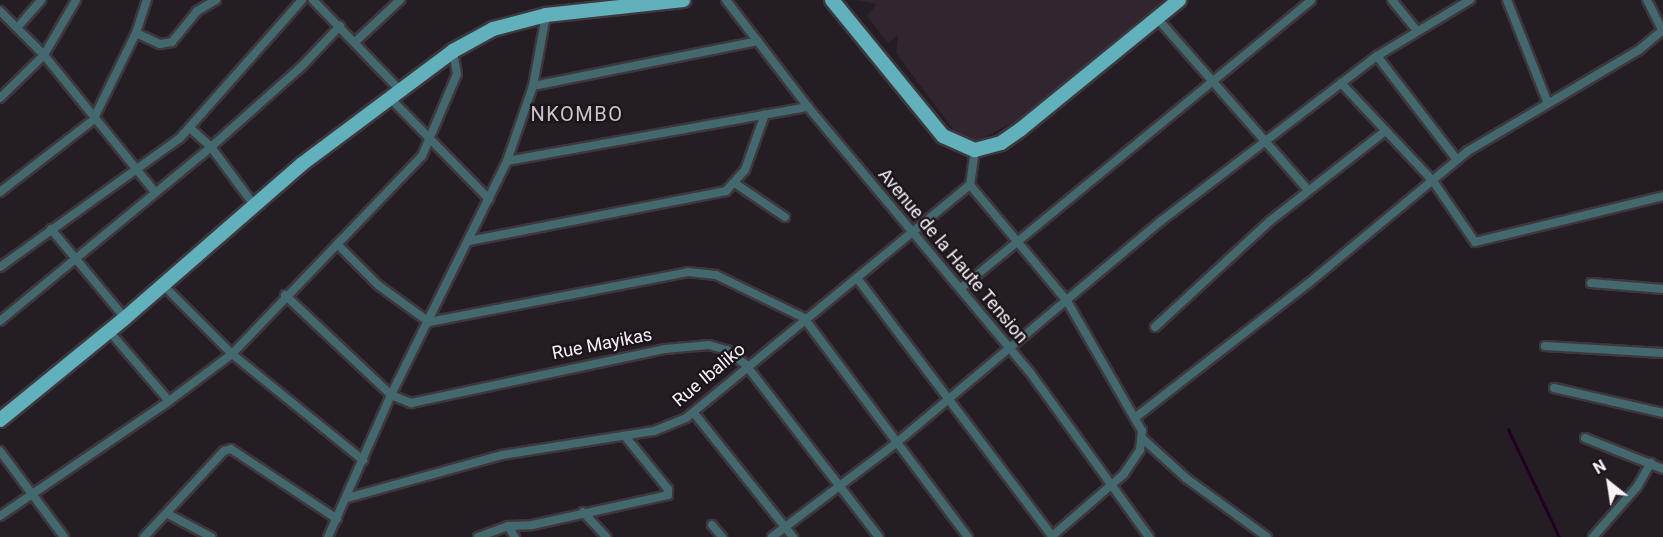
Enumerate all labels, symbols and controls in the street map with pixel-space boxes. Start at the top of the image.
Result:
district label: NKOMBO [531,102,623,126]
street label: Avenue de la Haute Tension [873,164,1033,348]
street label: Rue Mayikas [550,324,654,364]
street label: Rue Ibaliko [668,338,750,412]
north arrow [1579,453,1639,513]
text: N [1590,456,1609,478]

